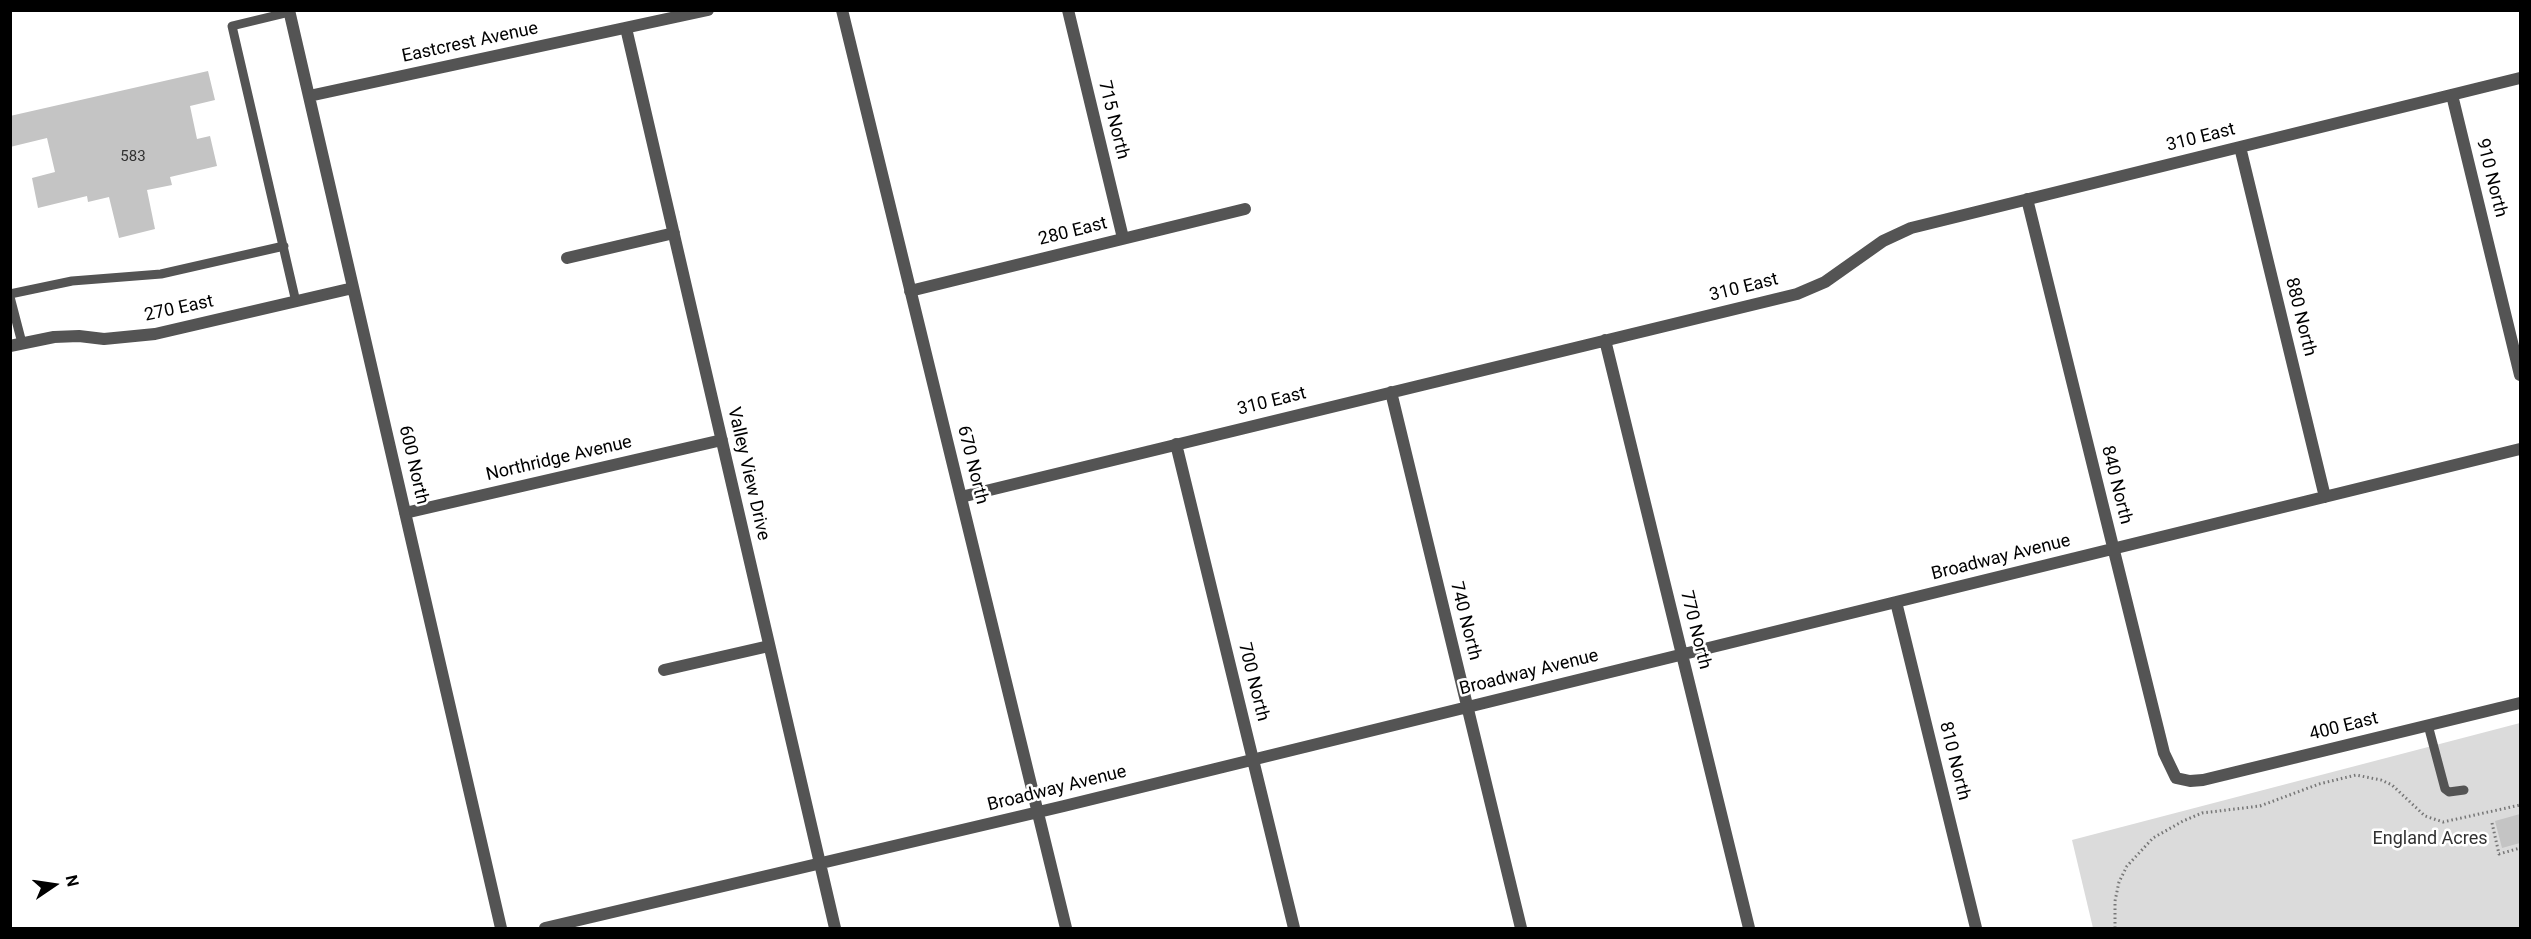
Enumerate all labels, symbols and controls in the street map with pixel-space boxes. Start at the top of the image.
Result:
street label: Eastcrest Avenue [400,18,540,68]
street label: 715 North [1093,78,1133,162]
street label: 310 East [2164,119,2238,157]
street label: 910 North [2471,136,2511,220]
house number: 583 [120,148,146,166]
street label: 280 East [1036,213,1110,251]
street label: 310 East [1707,269,1781,307]
street label: 880 North [2280,275,2320,359]
street label: 270 East [143,291,215,327]
street label: 310 East [1235,383,1309,421]
street label: Valley View Drive [722,405,774,543]
street label: 600 North [393,423,433,507]
street label: 670 North [952,423,992,507]
street label: Northridge Avenue [484,432,634,486]
street label: 840 North [2096,443,2136,527]
street label: Broadway Avenue [1929,530,2073,586]
street label: 740 North [1445,579,1485,663]
street label: 770 North [1675,588,1715,672]
street label: 700 North [1233,640,1273,724]
street label: Broadway Avenue [1457,645,1601,701]
street label: 400 East [2307,708,2381,746]
street label: 810 North [1934,719,1974,803]
street label: Broadway Avenue [985,761,1129,817]
park label: England Acres [2373,828,2487,850]
north arrow [24,855,84,915]
text: N [61,873,83,888]

